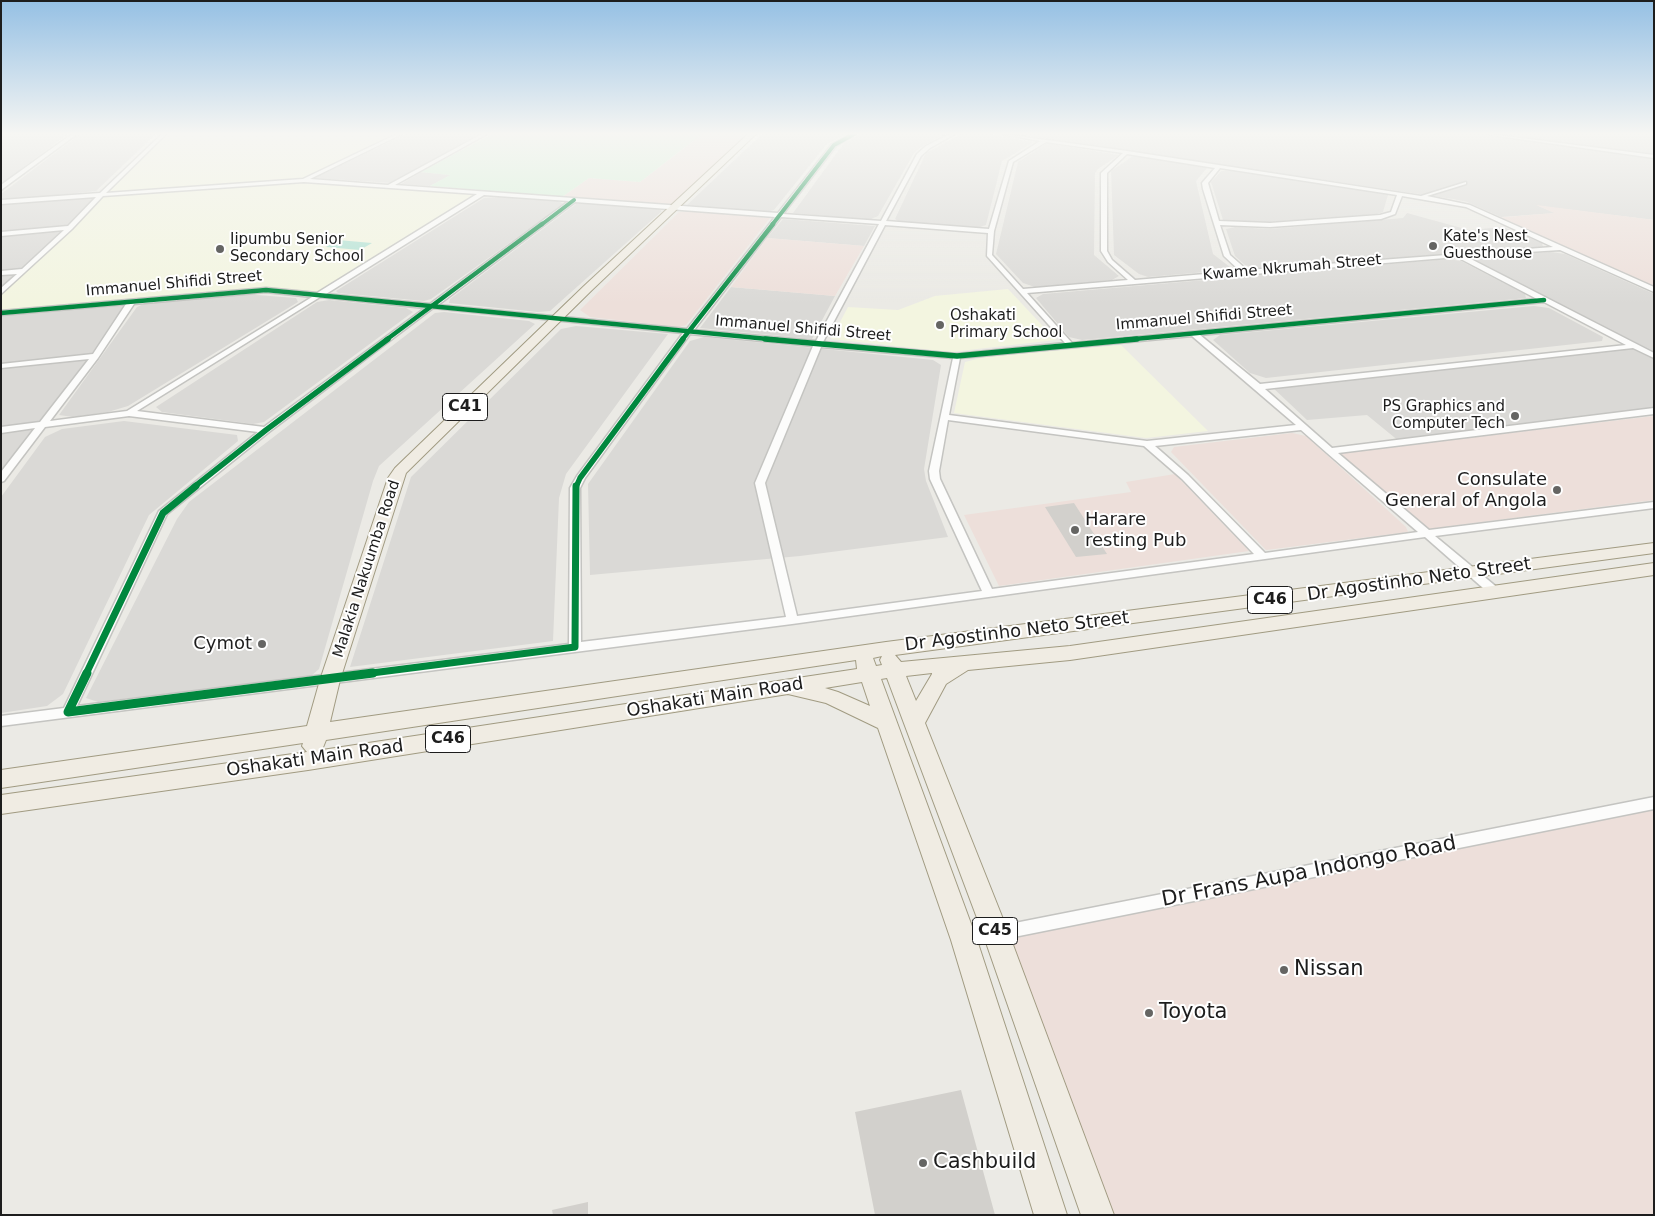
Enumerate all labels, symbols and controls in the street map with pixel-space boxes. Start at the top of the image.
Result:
place label: Kate's Nest Guesthouse [1443,228,1532,263]
place label: Iipumbu Senior Secondary School [230,231,364,266]
marker: Kate's Nest Guesthouse [1427,240,1439,252]
marker: Iipumbu Senior Secondary School [214,243,226,255]
street label: Kwame Nkrumah Street [1202,251,1382,285]
street label: Immanuel Shifidi Street [85,267,263,301]
street label: Immanuel Shifidi Street [1115,301,1293,335]
place label: Oshakati Primary School [950,307,1063,342]
street label: Immanuel Shifidi Street [714,312,892,346]
marker: Oshakati Primary School [934,319,946,331]
road number: C41 [442,394,488,421]
place label: PS Graphics and Computer Tech [1382,398,1505,433]
marker: PS Graphics and Computer Tech [1509,410,1521,422]
place label: Consulate General of Angola [1385,469,1547,512]
street label: Malakia Nakuumba Road [330,478,404,660]
marker: Consulate General of Angola [1551,484,1563,496]
place label: Harare resting Pub [1085,509,1186,552]
marker: Harare resting Pub [1069,524,1081,536]
street label: Dr Agostinho Neto Street [1306,554,1532,606]
road number: C46 [1248,586,1292,614]
street label: Dr Agostinho Neto Street [904,608,1130,656]
place label: Cymot [193,633,252,655]
marker: Cymot [256,638,268,650]
street label: Oshakati Main Road [625,673,805,723]
road number: C46 [426,726,470,752]
street label: Oshakati Main Road [225,736,405,782]
street label: Dr Frans Aupa Indongo Road [1160,831,1458,913]
road number: C45 [972,918,1018,944]
place label: Nissan [1294,957,1364,983]
marker: Nissan [1278,964,1290,976]
place label: Toyota [1159,1000,1227,1026]
marker: Toyota [1143,1007,1155,1019]
place label: Cashbuild [933,1150,1036,1176]
marker: Cashbuild [917,1157,929,1169]

